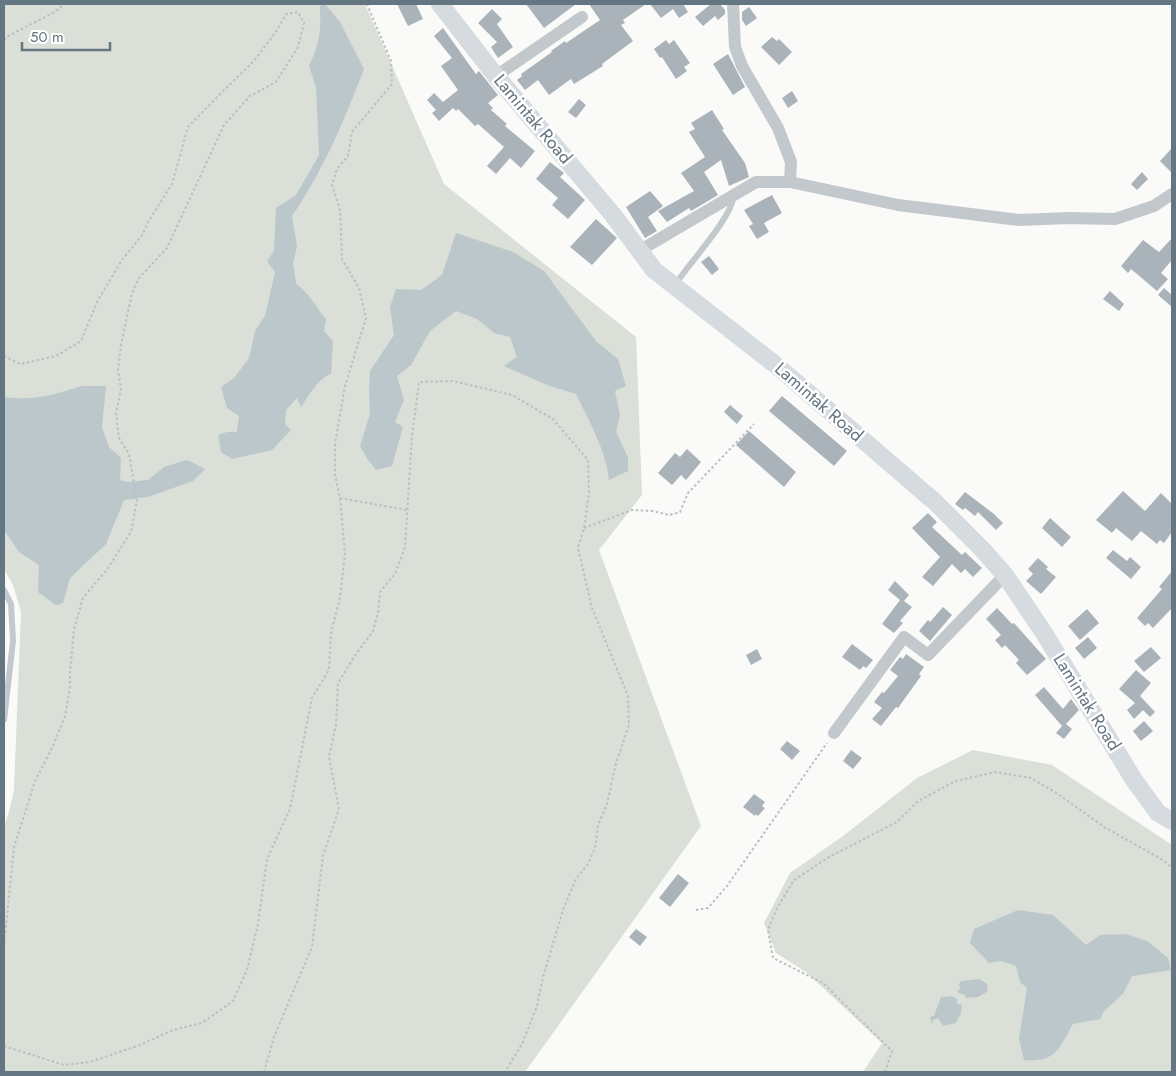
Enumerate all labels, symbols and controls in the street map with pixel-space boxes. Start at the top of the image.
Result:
scale bar [22,20,110,52]
text: 50 m [30,26,64,48]
street label: Lamintak Road [488,68,578,170]
street label: Lamintak Road [769,356,869,448]
street label: Lamintak Road [1047,648,1127,756]

